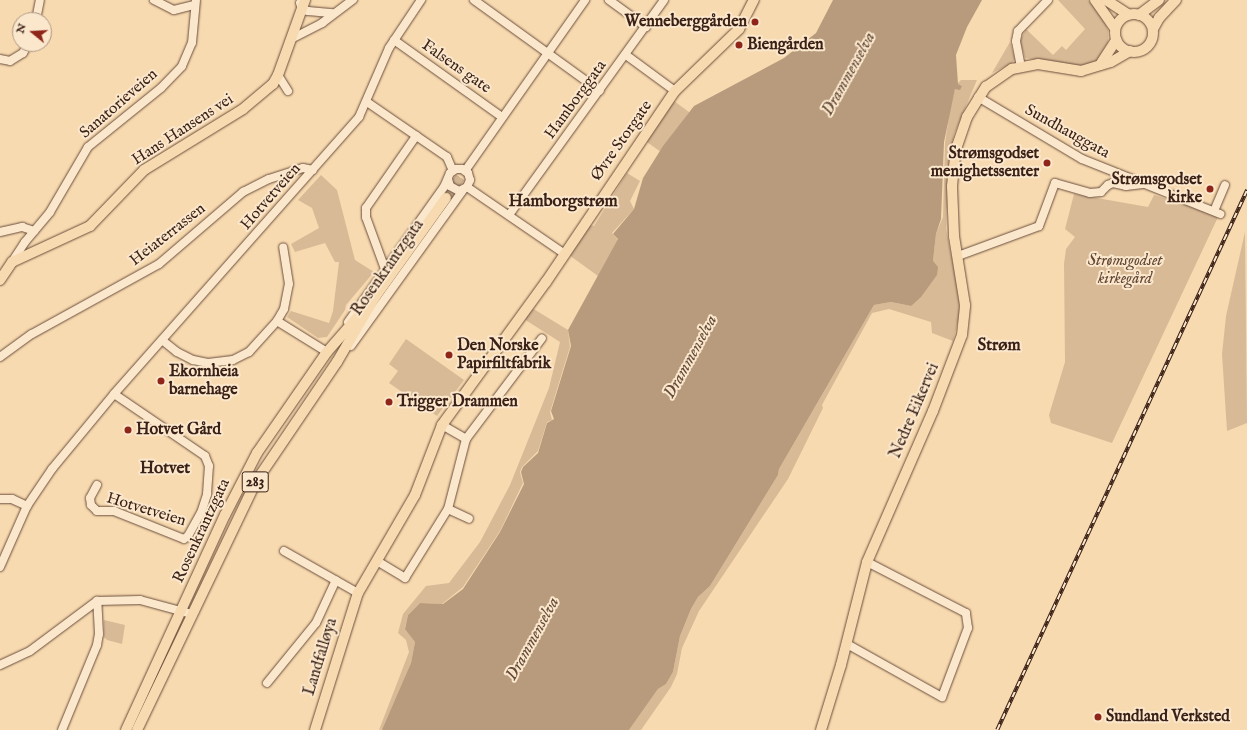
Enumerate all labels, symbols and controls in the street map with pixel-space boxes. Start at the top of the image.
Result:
north arrow [12,12,52,52]
place label: Wenneberggården [624,12,747,32]
marker: Wenneberggården [750,17,760,27]
text: N [13,22,30,35]
water label: Drammenselva [818,29,880,119]
place label: Biengården [747,35,824,55]
street label: Falsens gate [418,36,494,98]
marker: Biengården [734,40,744,50]
street label: Hamborggata [541,57,611,143]
street label: Sanatorieveien [76,65,162,143]
street label: Hans Hansens vei [129,90,237,170]
street label: Øvre Storgate [587,97,657,185]
street label: Sundhauggata [1021,101,1113,163]
place label: Strømsgodset menighetssenter [931,144,1039,182]
marker: Strømsgodset menighetssenter [1042,158,1052,168]
street label: Hotvetveien [237,160,305,234]
place label: Strømsgodset kirke [1112,170,1202,208]
marker: Strømsgodset kirke [1205,184,1215,194]
district label: Hamborgstrøm [508,192,618,212]
street label: Heiaterrassen [126,200,210,270]
street label: Rosenkrantzgata [348,216,428,320]
park label: Strømsgodset kirkegård [1088,251,1162,289]
water label: Drammenselva [660,312,722,402]
place label: Den Norske Papirfiltfabrik [457,336,551,374]
district label: Strøm [977,336,1021,356]
marker: Den Norske Papirfiltfabrik [444,350,454,360]
street label: Nedre Eikervei [886,360,944,462]
place label: Ekornheia barnehage [169,362,238,400]
marker: Ekornheia barnehage [156,376,166,386]
place label: Trigger Drammen [397,392,518,412]
marker: Trigger Drammen [384,397,394,407]
place label: Hotvet Gård [136,420,221,440]
marker: Hotvet Gård [123,425,133,435]
district label: Hotvet [140,459,190,479]
road number: 283 [241,469,269,495]
street label: Rosenkrantzgata [169,476,235,586]
street label: Hotvetveien [104,489,188,531]
water label: Drammenselva [502,594,564,684]
street label: Landfalløya [300,616,342,698]
place label: Sundland Verksted [1106,707,1230,727]
marker: Sundland Verksted [1093,712,1103,722]

